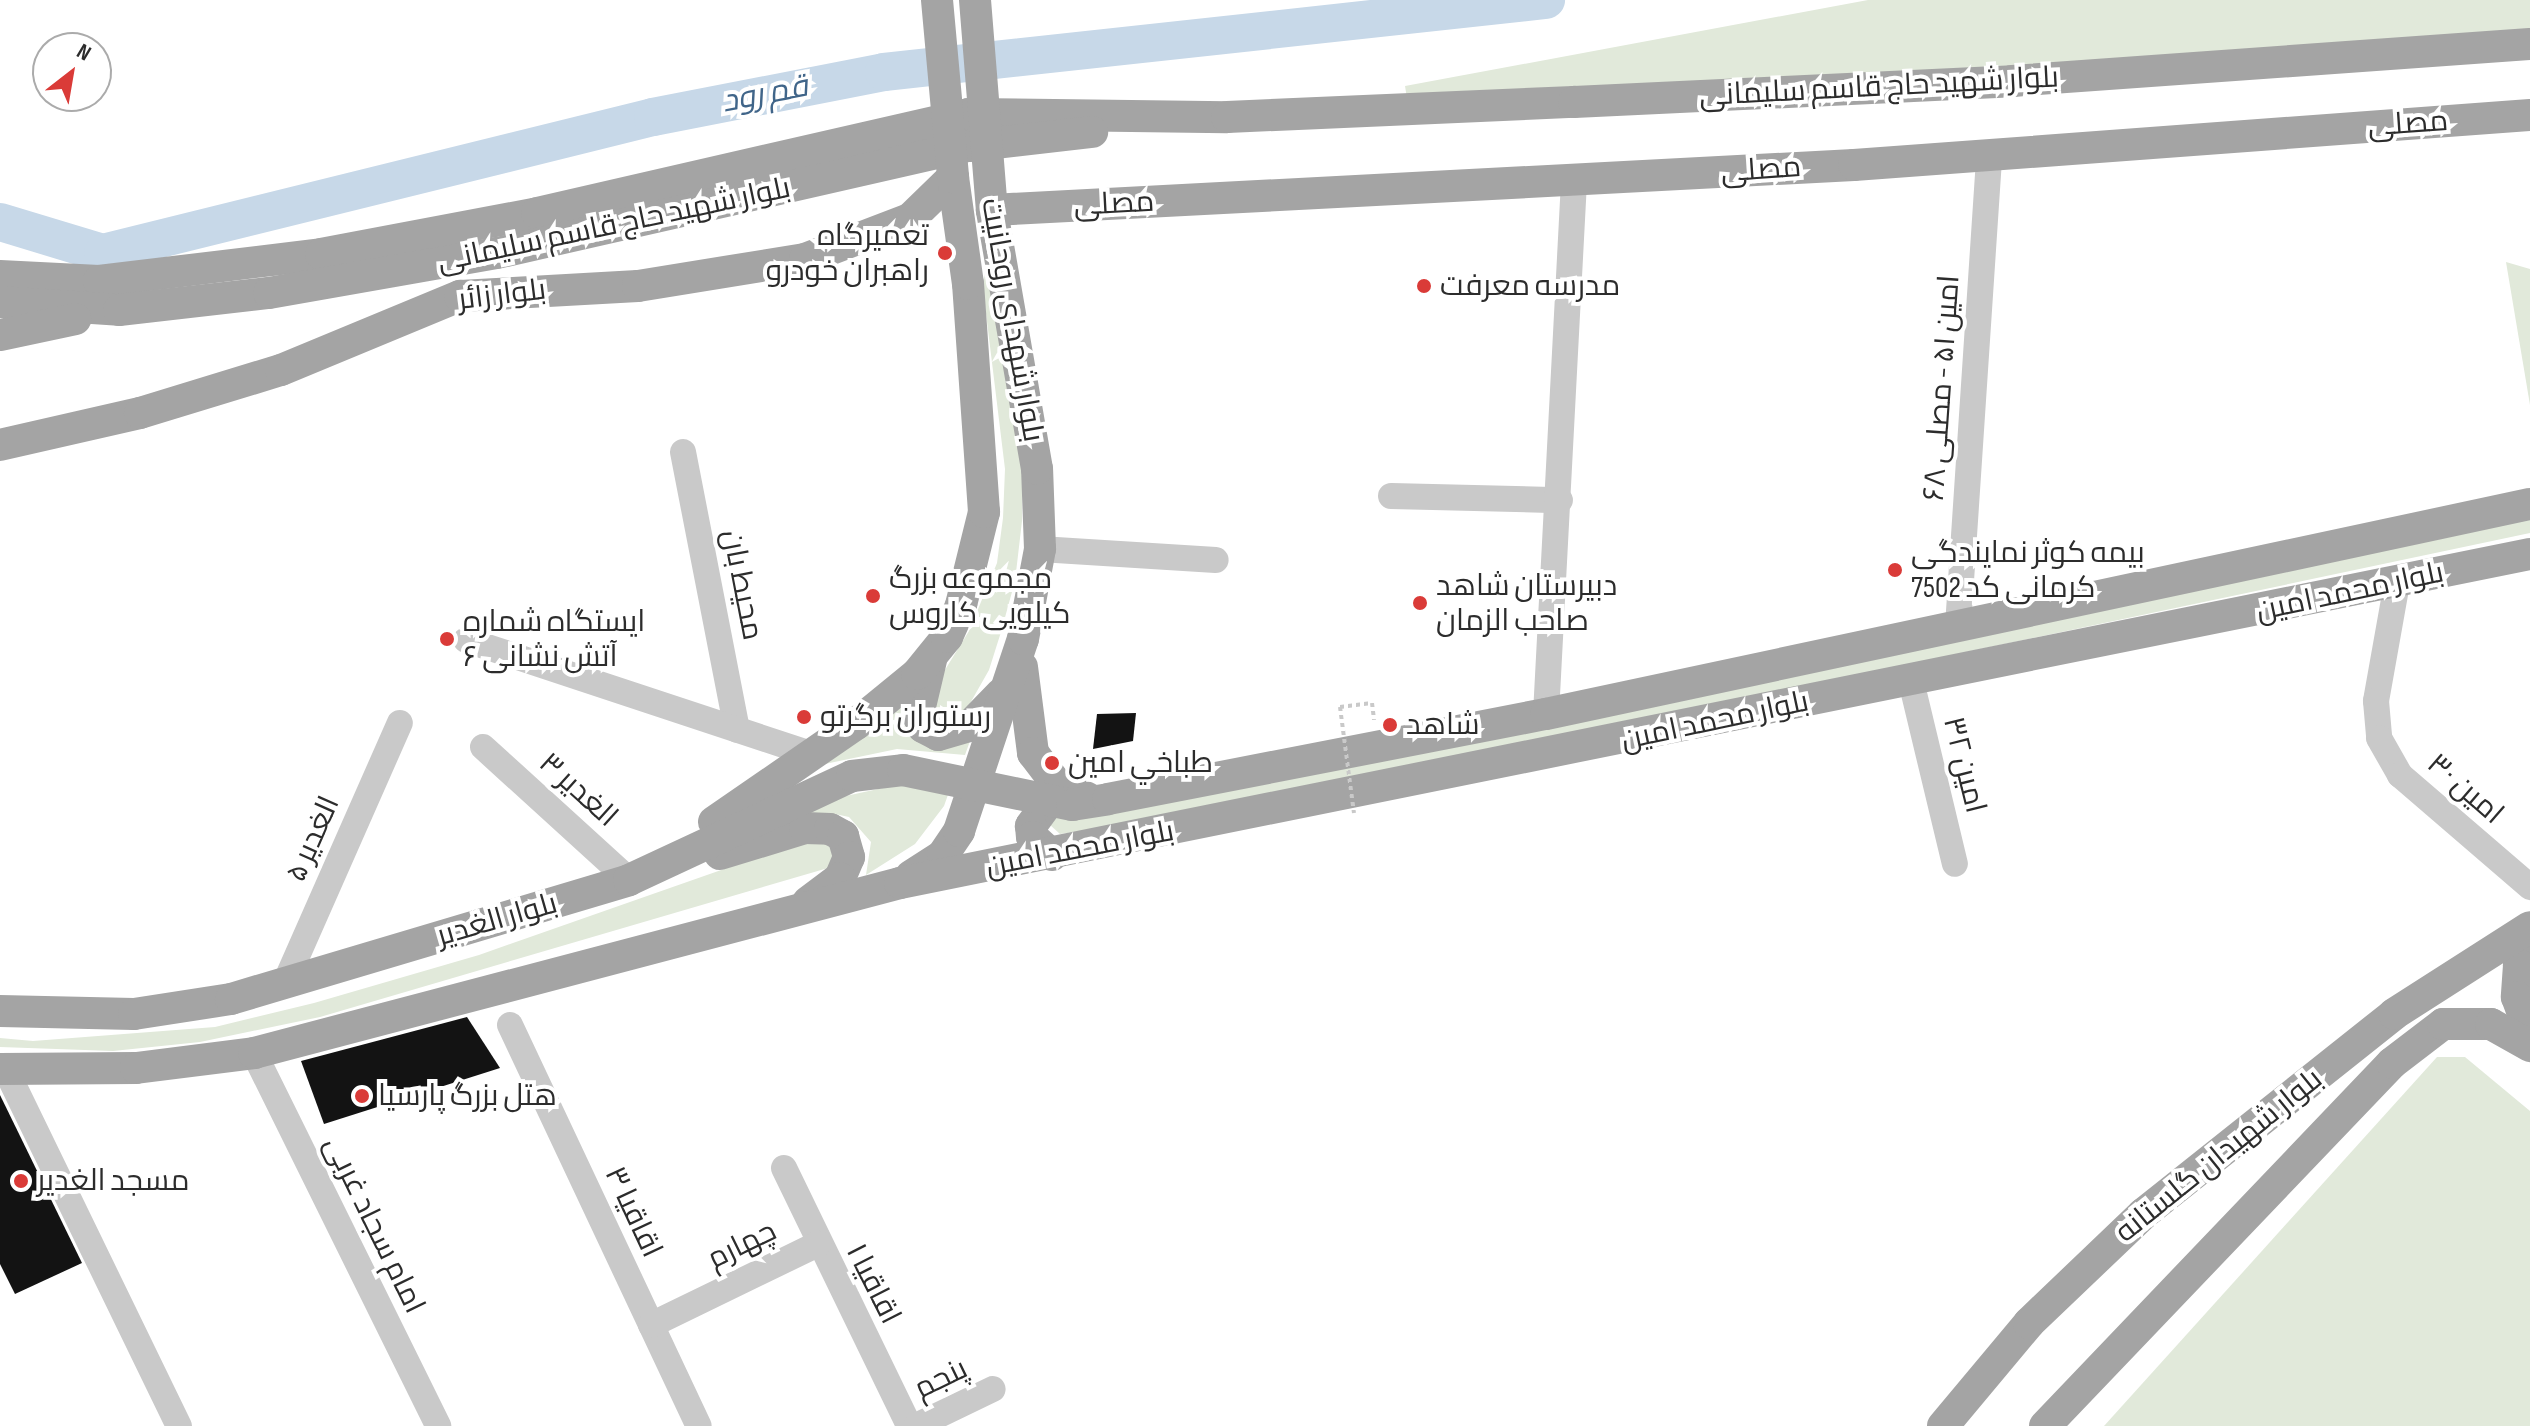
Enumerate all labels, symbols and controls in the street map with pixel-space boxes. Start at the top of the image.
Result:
north arrow [32,32,112,112]
text: N [72,38,96,67]
street label: بلوار شهید حاج قاسم سلیمانی [1698,60,2060,114]
water label: قم رود [719,68,811,122]
street label: مصلی [2367,103,2449,145]
street label: مصلی [1720,149,1802,191]
street label: بلوار شهید حاج قاسم سلیمانی [434,170,794,280]
street label: مصلی [1073,184,1155,224]
street label: بلوار شهدای روحانیت [973,195,1051,445]
place label: تعمیرگاه راهبران خودرو [766,218,929,288]
marker: تعمیرگاه راهبران خودرو [936,244,954,262]
place label: مدرسه معرفت [1440,268,1620,304]
street label: بلوار زائر [456,272,548,318]
street label: امین ۵۱ - مصلی ۶۸ [1916,274,1968,502]
marker: مدرسه معرفت [1415,277,1433,295]
street label: محیط بان [714,527,770,643]
place label: بیمه کوثر نمایندگی کرمانی کد 7502 [1911,535,2145,606]
street label: بلوار محمد امین [2253,555,2447,629]
place label: مجموعه بزرگ کیلویی کاروس [889,561,1071,632]
marker: بیمه کوثر نمایندگی کرمانی کد 7502 [1886,561,1904,579]
place label: دبیرستان شاهد صاحب الزمان [1436,568,1617,638]
marker: مجموعه بزرگ کیلویی کاروس [864,587,882,605]
marker: دبیرستان شاهد صاحب الزمان [1411,594,1429,612]
place label: ایستگاه شماره ۶ آتش نشانی [463,604,645,674]
marker: ایستگاه شماره ۶ آتش نشانی [438,630,456,648]
street label: بلوار محمد امین [1618,684,1812,758]
place label: رستوران برگرتو [820,699,991,735]
place label: شاهد [1406,707,1480,743]
marker: رستوران برگرتو [795,708,813,726]
street label: امین ۳۲ [1935,713,1993,817]
marker: شاهد [1381,716,1399,734]
street label: الغدیر ۳ [531,745,625,835]
place label: طباخي امين [1068,745,1213,781]
street label: امین ۳۰ [2419,746,2511,832]
marker: طباخي امين [1043,754,1061,772]
street label: الغدیر ۵ [278,791,348,887]
street label: بلوار محمد امین [983,813,1177,885]
street label: بلوار الغدیر [433,886,561,954]
street label: بلوار شهیدان گلستانه [2108,1061,2330,1251]
place label: هتل بزرگ پارسیا [378,1078,557,1114]
marker: هتل بزرگ پارسیا [353,1087,371,1105]
street label: امام سجاد غربی [316,1131,432,1319]
street label: اقاقیا ۳ [596,1161,670,1263]
place label: مسجد الغدیر [37,1163,189,1199]
marker: مسجد الغدیر [12,1172,30,1190]
street label: چهارم [702,1213,782,1277]
street label: اقاقیا ۱ [838,1238,908,1330]
street label: پنجم [909,1351,973,1407]

